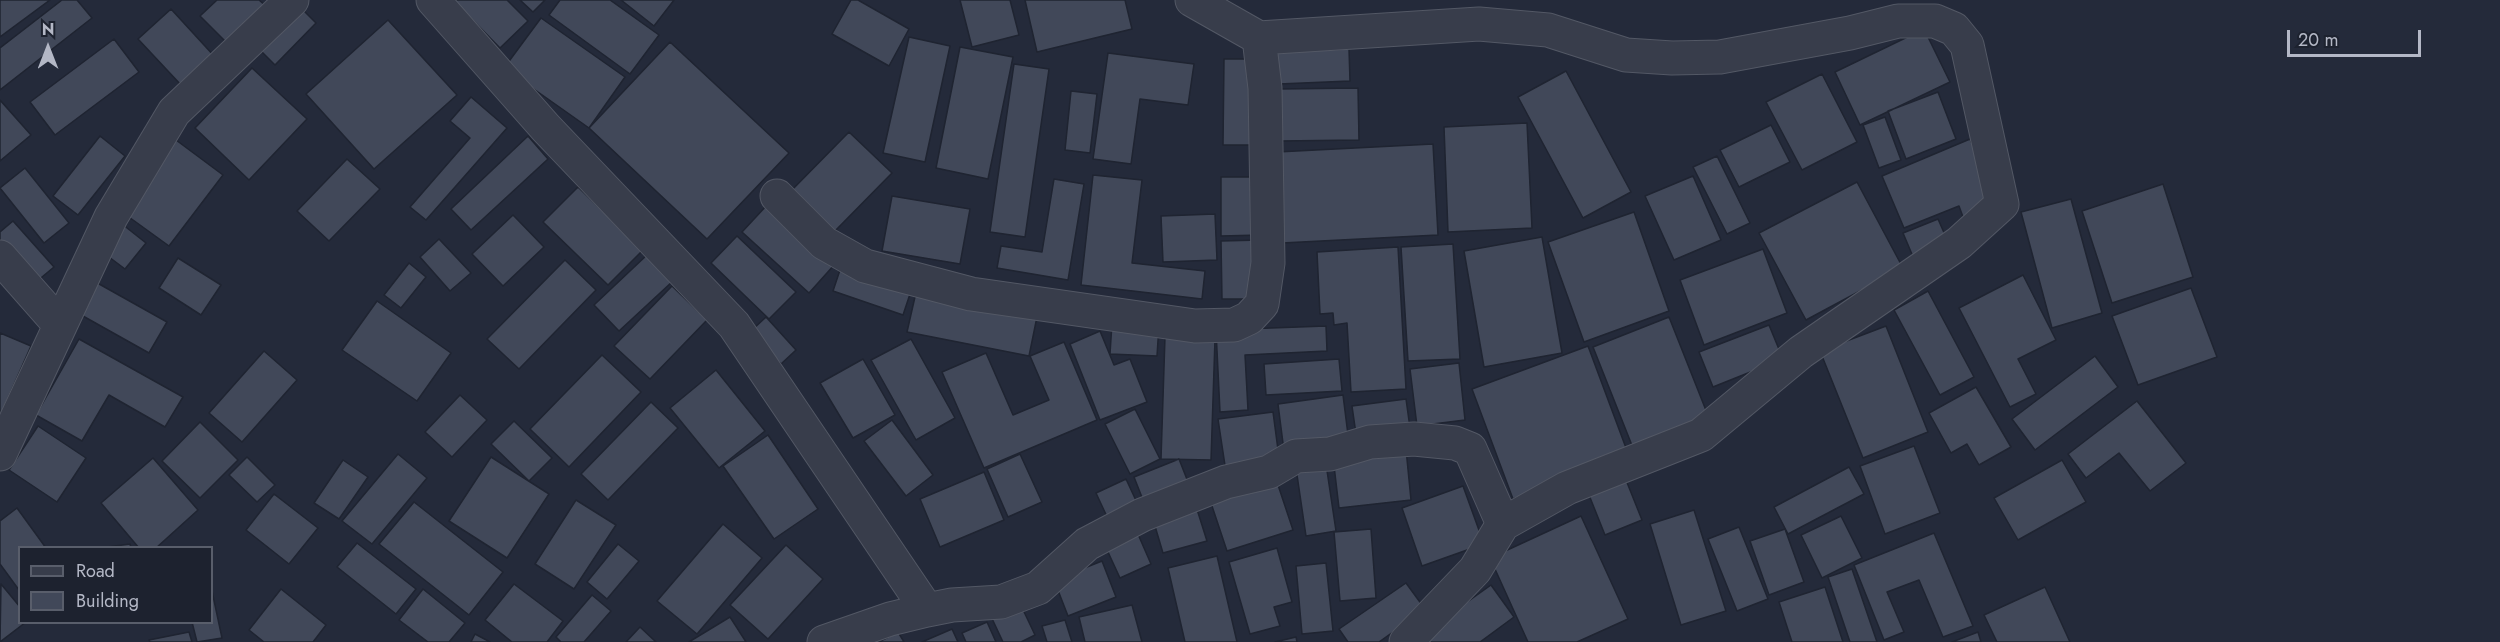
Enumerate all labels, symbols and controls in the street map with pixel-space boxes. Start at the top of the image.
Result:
north arrow [18,18,78,78]
text: N [42,18,54,41]
scale bar [2290,18,2424,56]
text: 20 m [2298,27,2338,53]
legend [18,546,213,624]
text: Road [76,558,115,584]
text: Building [76,588,139,614]

